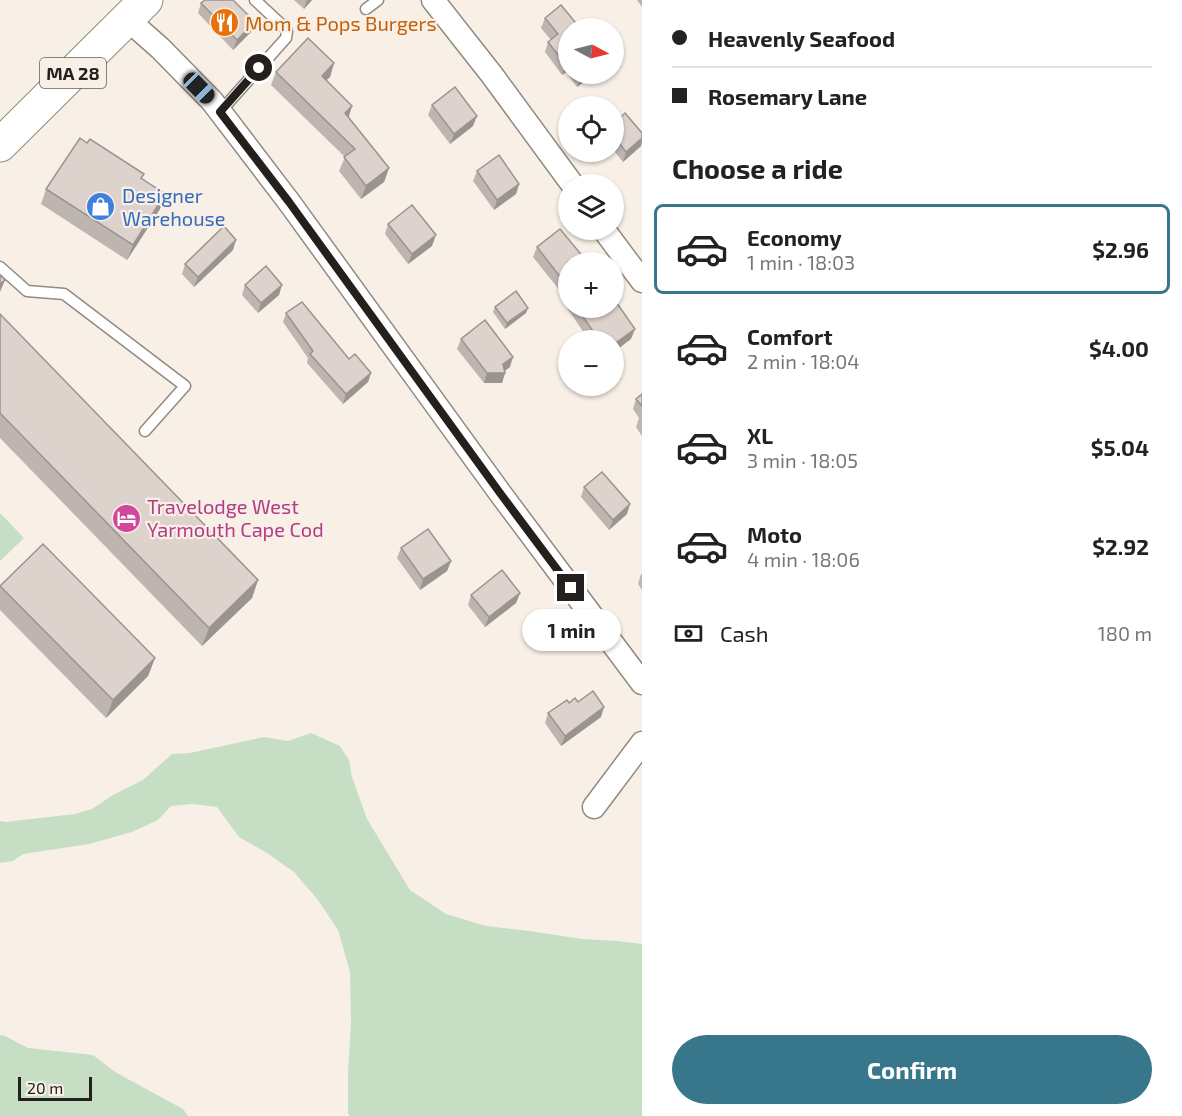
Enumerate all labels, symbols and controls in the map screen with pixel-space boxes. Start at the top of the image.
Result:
restaurant icon: Mom & Pops Burgers [208,7,240,39]
place label: Mom & Pops Burgers [245,11,437,35]
north arrow [558,18,624,84]
map controls [558,18,624,396]
text: Heavenly Seafood [708,25,895,51]
route start [245,54,272,81]
road number: MA 28 [40,58,106,88]
car [180,69,218,107]
text: Rosemary Lane [708,83,867,109]
button: locate [558,96,624,162]
text: Choose a ride [672,152,843,184]
button: layers [558,174,624,240]
place label: Designer Warehouse [122,183,225,230]
shop icon: Designer Warehouse [85,190,117,222]
icon: car [675,222,729,276]
text: Economy [747,224,842,250]
text: $2.96 [1092,236,1149,262]
text: 1 min · 18:03 [747,250,855,274]
button: + [558,252,624,318]
icon: car [675,321,729,375]
text: Comfort [747,323,832,349]
button: − [558,330,624,396]
text: $4.00 [1089,335,1149,361]
text: 2 min · 18:04 [747,349,860,373]
icon: car [675,420,729,474]
text: XL [747,422,773,448]
text: $5.04 [1091,434,1149,460]
text: 3 min · 18:05 [747,448,858,472]
place label: Travelodge West Yarmouth Cape Cod [147,494,324,541]
hotel icon: Travelodge West Yarmouth Cape Cod [110,502,142,534]
icon: car [675,519,729,573]
text: Moto [747,521,802,547]
text: $2.92 [1092,533,1149,559]
text: 4 min · 18:06 [747,547,860,571]
route end [557,574,584,601]
callout: 1 min [522,609,620,651]
icon: cash [672,617,705,650]
text: 1 min [547,618,596,642]
text: Cash [720,620,769,646]
text: 180 m [1098,621,1152,645]
button: Confirm [672,1035,1152,1104]
scale bar [18,1074,92,1102]
text: 20 m [27,1078,63,1097]

